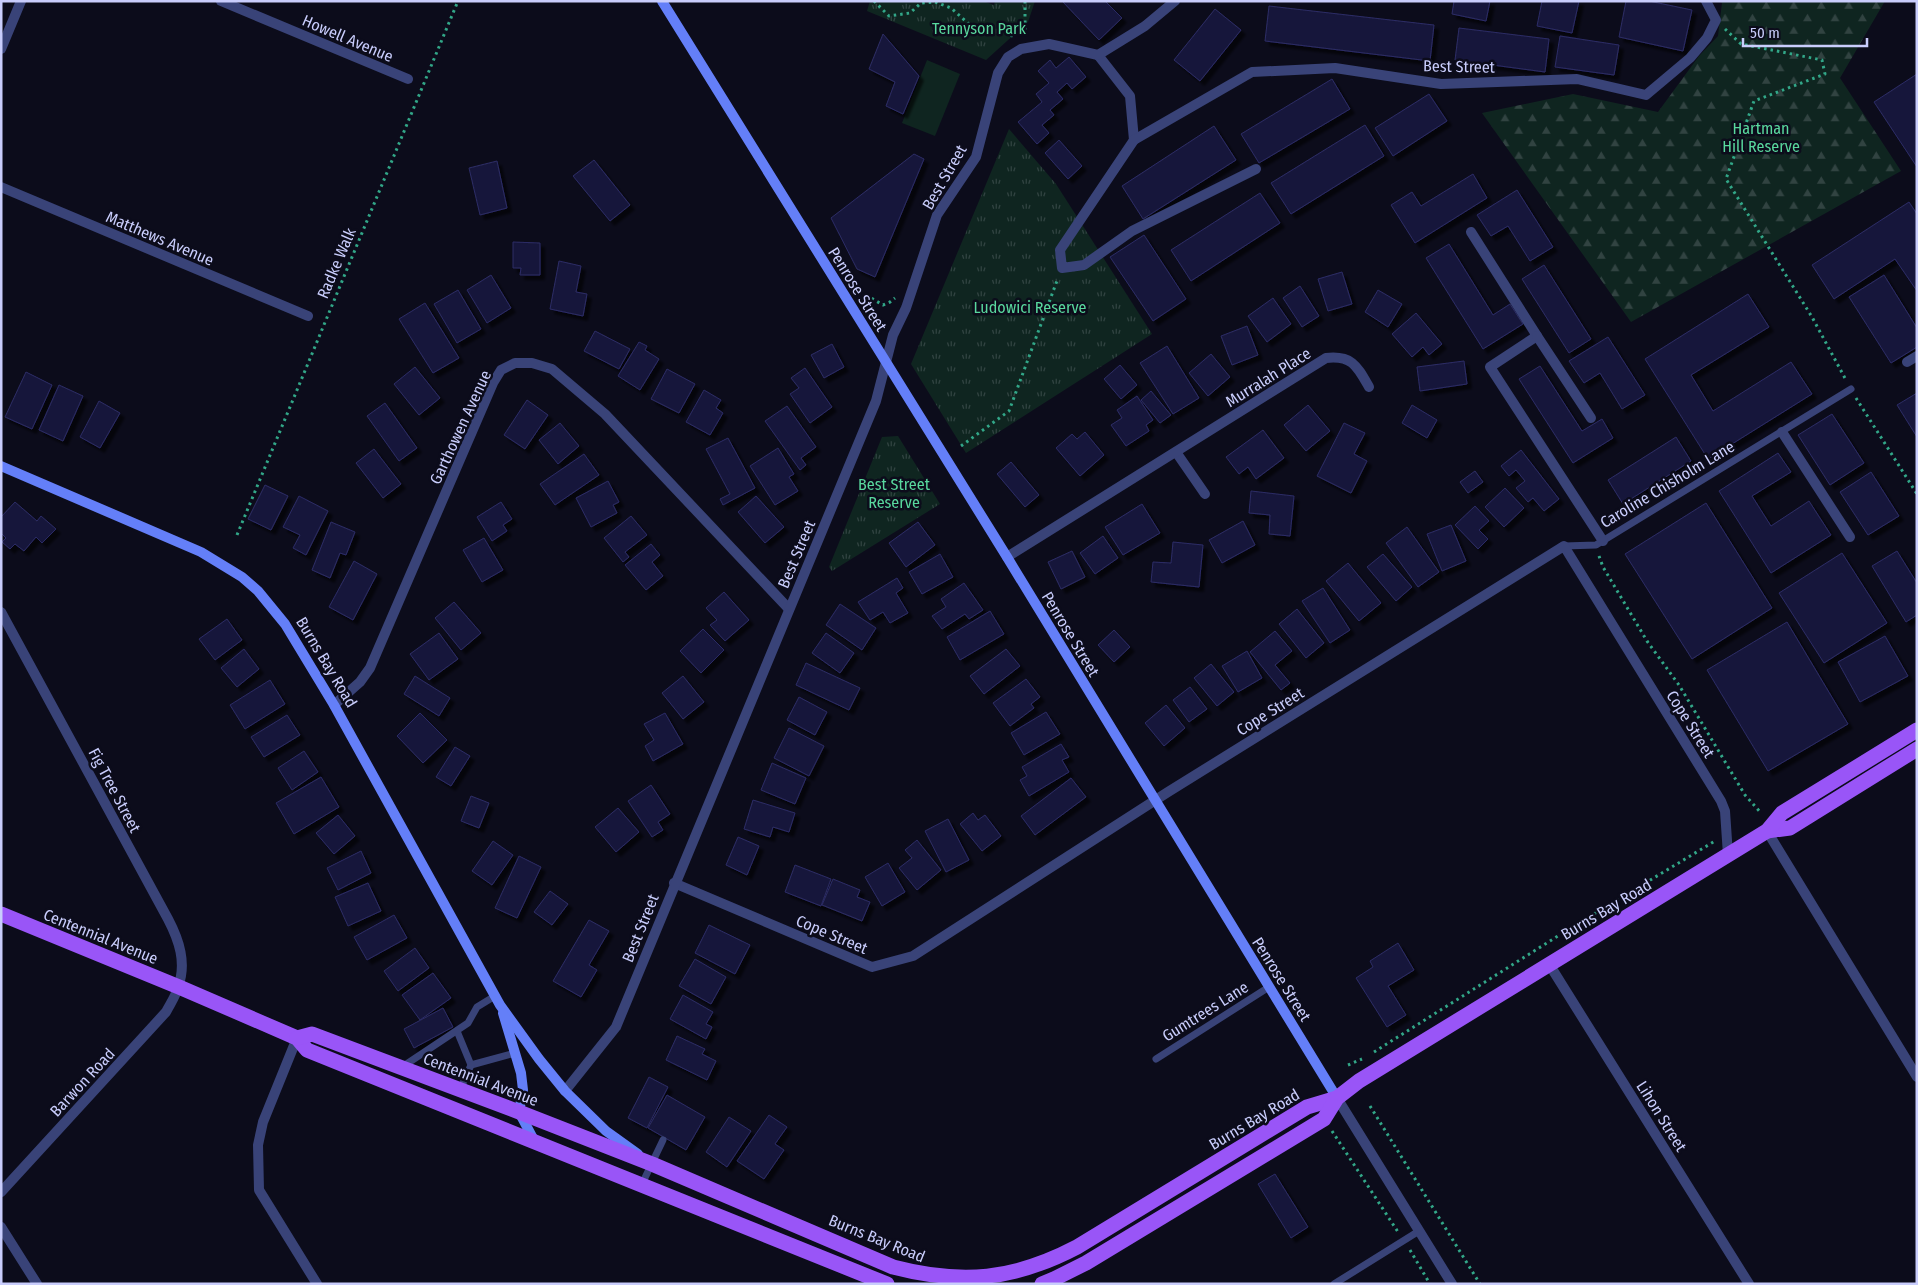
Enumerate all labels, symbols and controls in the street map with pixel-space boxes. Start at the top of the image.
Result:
street label: Howell Avenue [300,11,396,66]
scale bar [1743,15,1867,47]
park label: Tennyson Park [932,19,1027,38]
text: 50 m [1750,24,1780,42]
street label: Best Street [1423,56,1496,77]
park label: Hartman Hill Reserve [1722,119,1800,156]
street label: Best Street [918,141,971,213]
street label: Matthews Avenue [103,207,217,270]
street label: Radke Walk [313,225,360,301]
street label: Penrose Street [824,244,891,335]
park label: Ludowici Reserve [973,298,1087,317]
street label: Murralah Place [1222,344,1314,411]
street label: Garthowen Avenue [426,367,495,487]
street label: Caroline Chisholm Lane [1597,437,1738,532]
park label: Best Street Reserve [858,475,931,512]
street label: Best Street [774,517,820,591]
street label: Penrose Street [1038,588,1104,681]
street label: Burns Bay Road [292,614,361,711]
street label: Cope Street [1233,683,1308,740]
street label: Cope Street [1662,687,1719,762]
street label: Fig Tree Street [84,745,145,836]
street label: Burns Bay Road [1558,875,1655,944]
street label: Best Street [618,891,663,965]
street label: Centennial Avenue [41,905,161,968]
street label: Cope Street [793,911,871,958]
street label: Penrose Street [1248,934,1315,1025]
street label: Gumtrees Lane [1159,977,1252,1045]
street label: Barwon Road [46,1044,119,1120]
street label: Centennial Avenue [421,1049,541,1110]
street label: Lihon Street [1632,1078,1691,1156]
street label: Burns Bay Road [1206,1085,1303,1154]
street label: Burns Bay Road [826,1211,928,1266]

